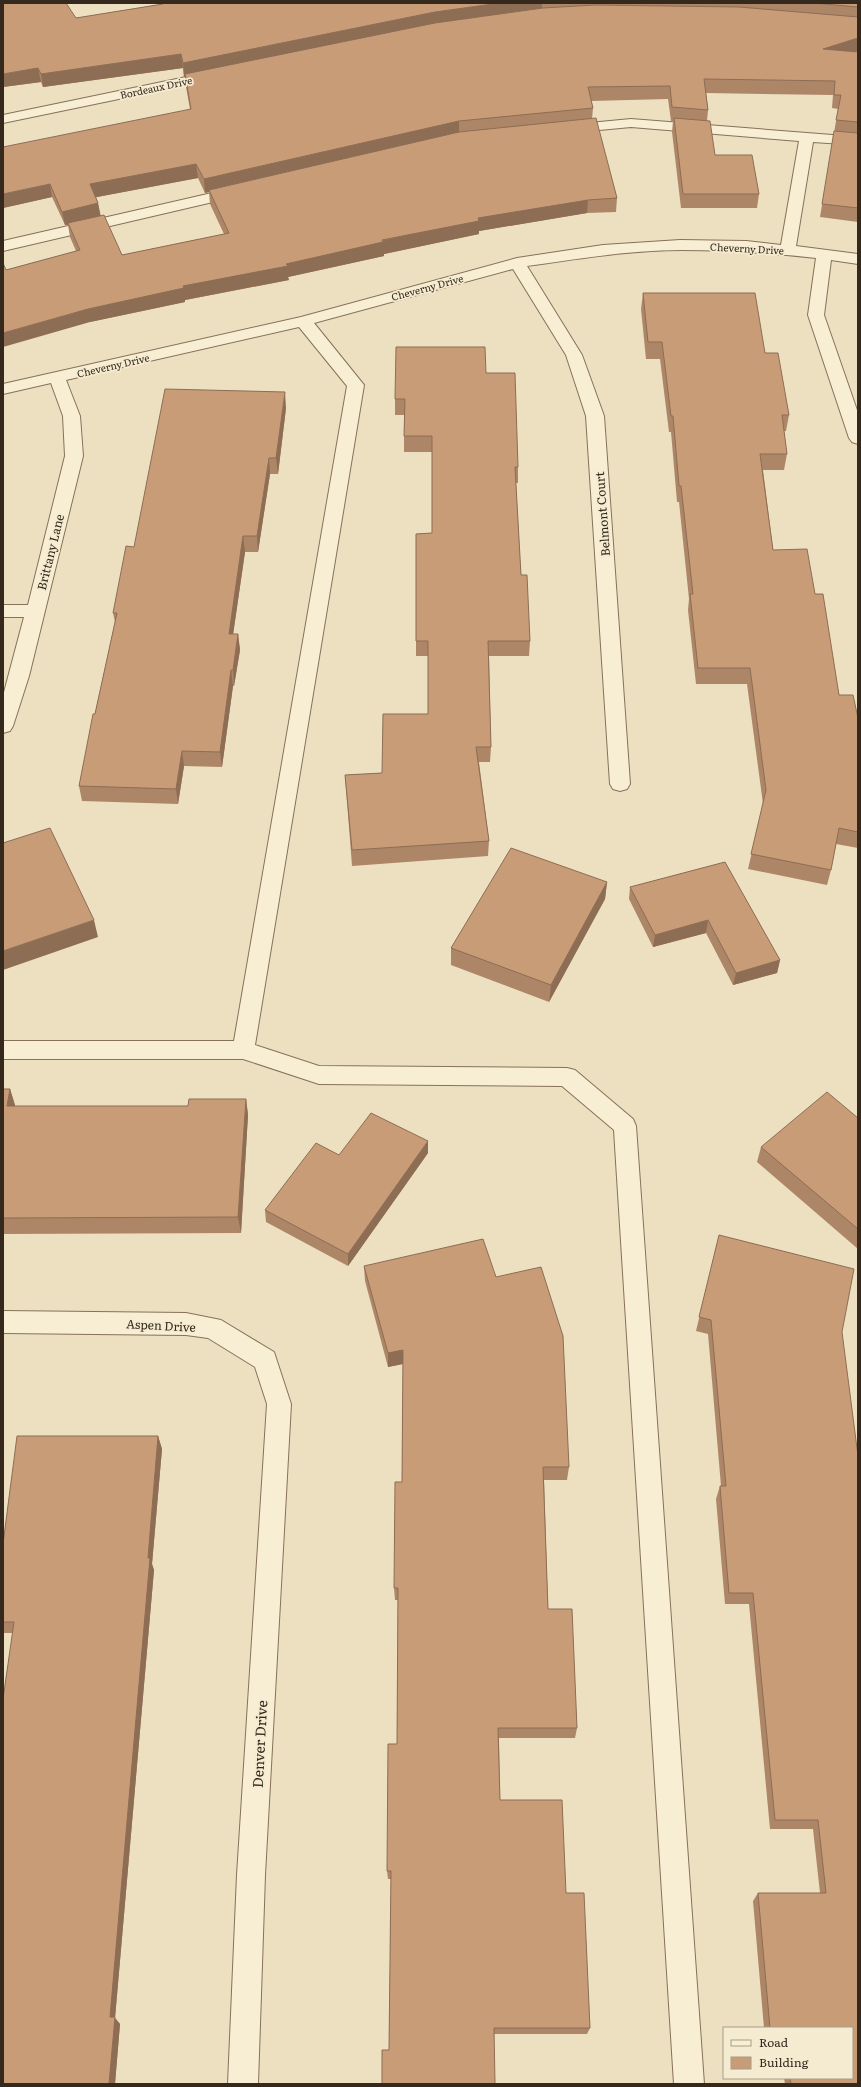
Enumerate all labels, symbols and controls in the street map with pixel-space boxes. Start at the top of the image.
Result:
street label: Bordeaux Drive [118,72,194,102]
street label: Cheverny Drive [710,239,784,257]
street label: Cheverny Drive [389,270,465,304]
street label: Cheverny Drive [75,349,151,381]
street label: Belmont Court [590,471,614,557]
street label: Brittany Lane [32,512,68,592]
street label: Aspen Drive [126,1314,196,1336]
street label: Denver Drive [247,1700,271,1788]
legend [723,2027,853,2079]
text: Road [759,2033,789,2051]
text: Building [759,2053,809,2071]

